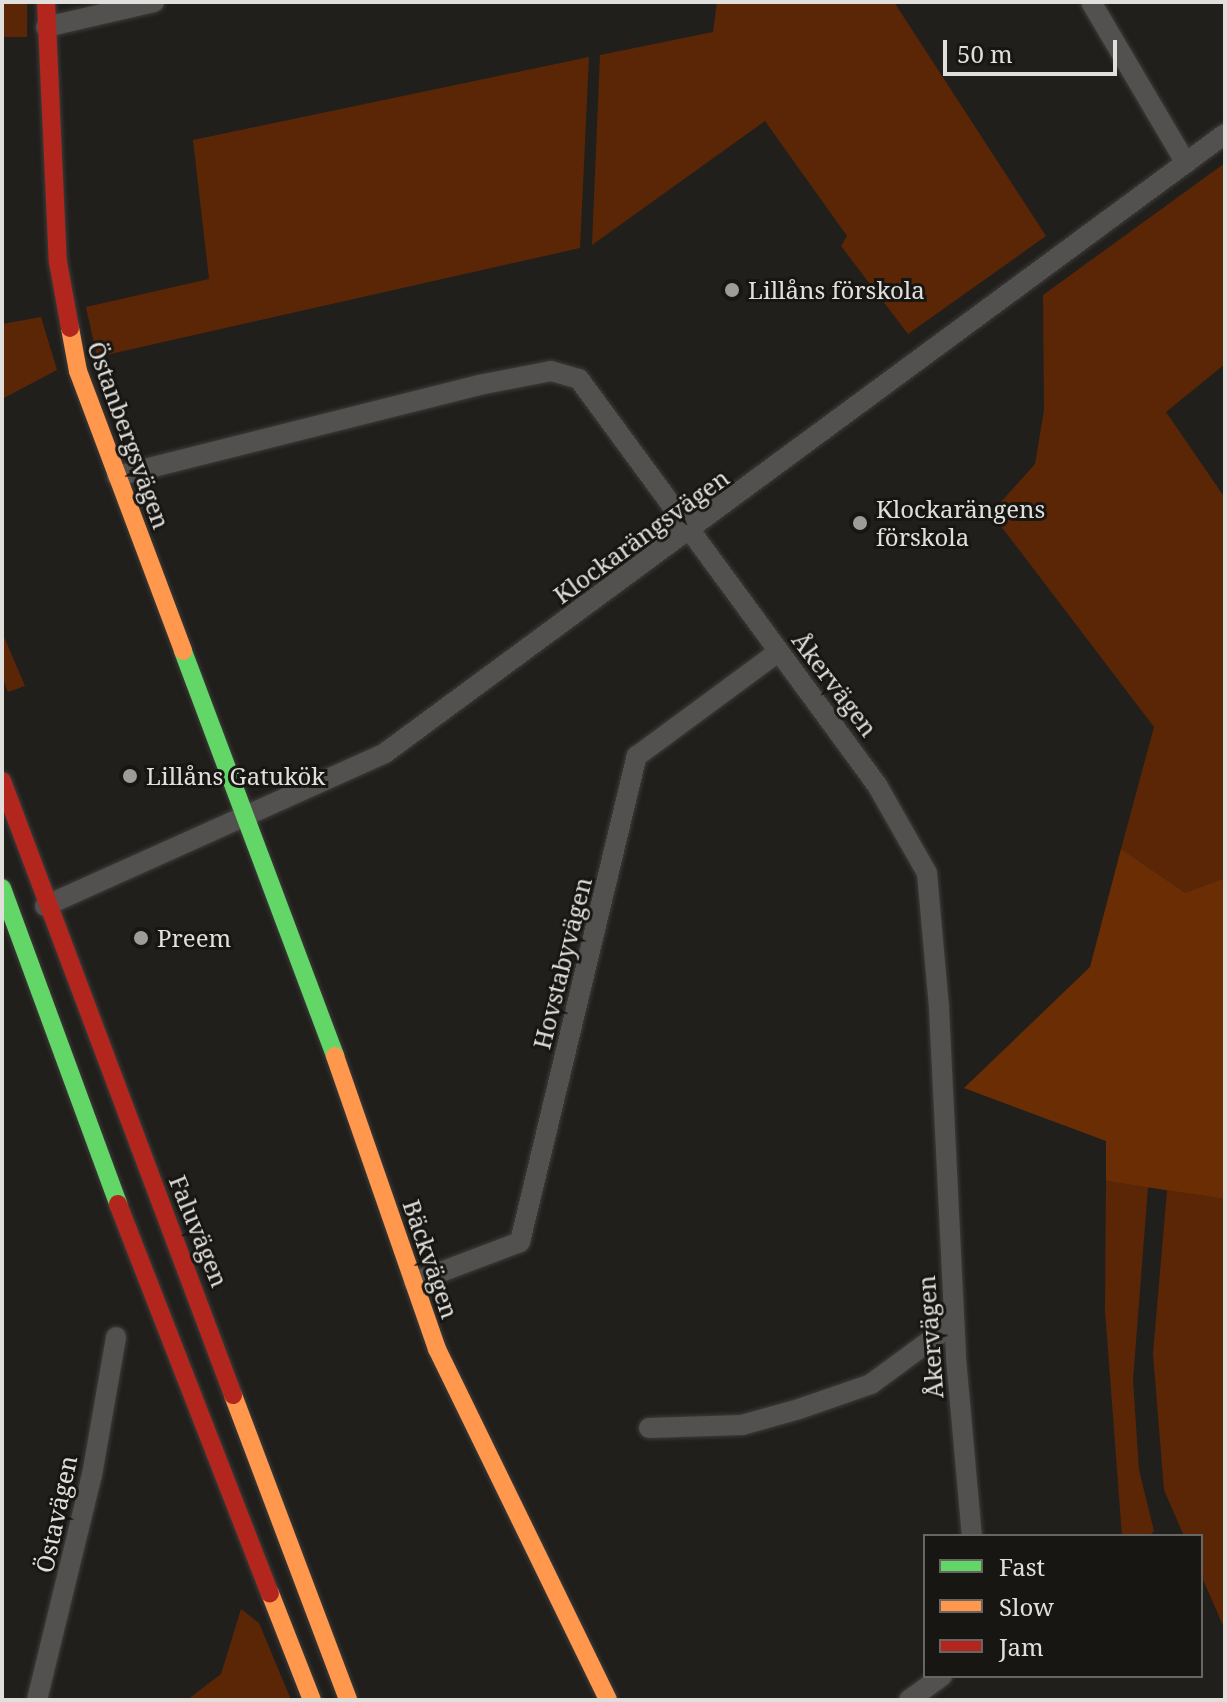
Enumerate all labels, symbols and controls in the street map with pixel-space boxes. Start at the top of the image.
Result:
scale bar [947,24,1121,74]
text: 50 m [957,37,1013,70]
place label: Lillåns förskola [748,276,925,304]
marker: Lillåns förskola [723,281,741,299]
street label: Östanbergsvägen [82,337,176,533]
street label: Klockarängsvägen [548,463,734,609]
place label: Klockarängens förskola [876,495,1045,551]
marker: Klockarängens förskola [851,514,869,532]
street label: Åkervägen [786,626,884,742]
place label: Lillåns Gatukök [146,762,325,790]
marker: Lillåns Gatukök [121,767,139,785]
street label: Hovstabyvägen [527,874,597,1052]
place label: Preem [157,924,231,952]
marker: Preem [132,929,150,947]
street label: Faluvägen [164,1171,234,1291]
street label: Bäckvägen [397,1196,465,1322]
street label: Åkervägen [911,1275,949,1399]
street label: Östavägen [30,1453,82,1575]
legend [923,1534,1203,1678]
text: Fast [999,1550,1045,1583]
text: Slow [999,1590,1054,1623]
text: Jam [999,1630,1044,1663]

